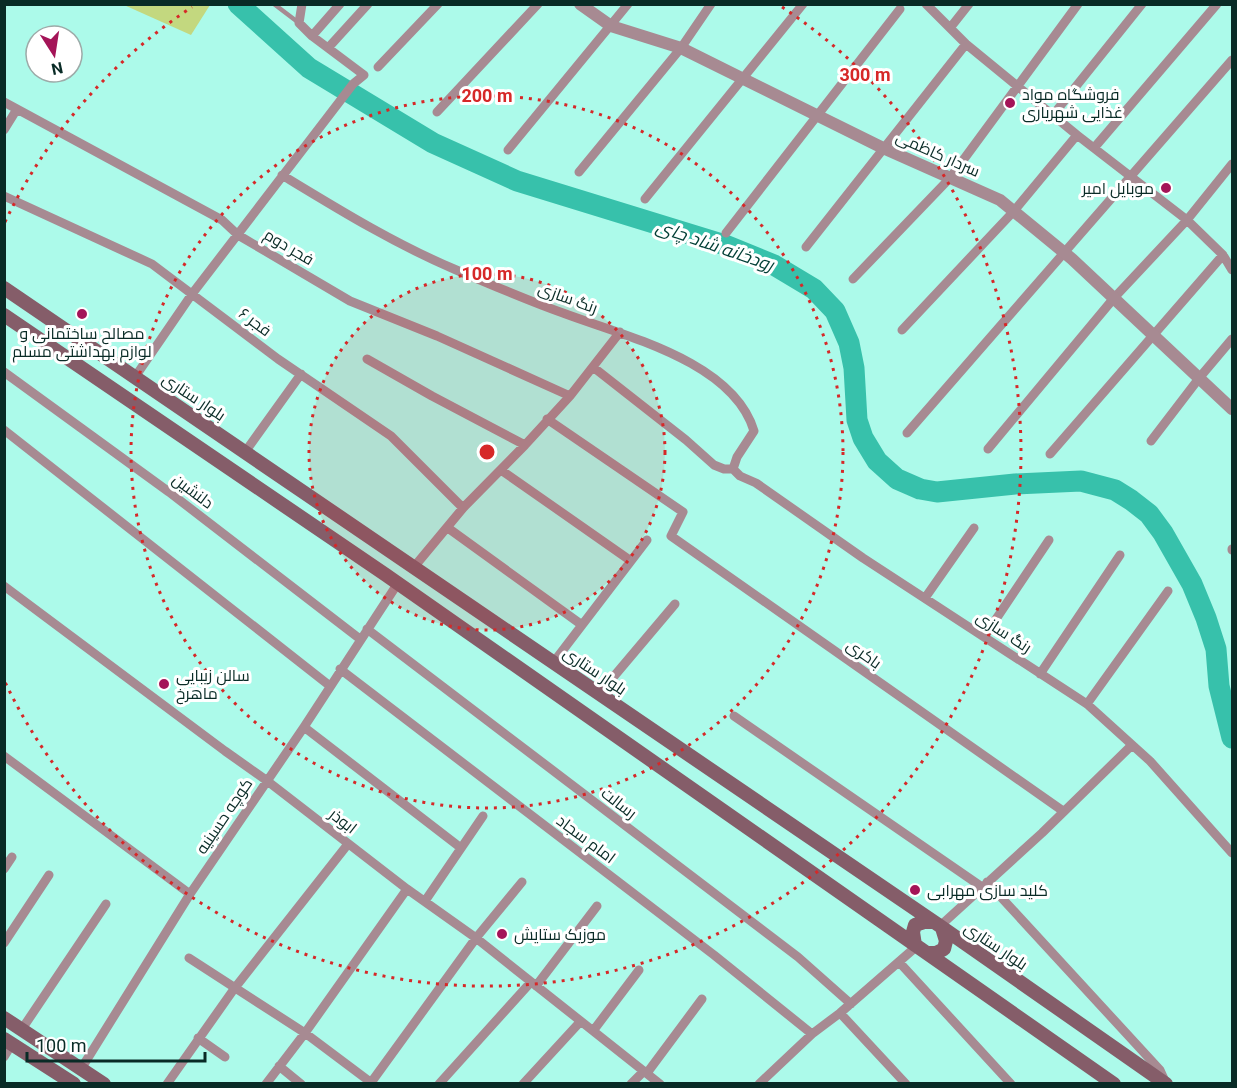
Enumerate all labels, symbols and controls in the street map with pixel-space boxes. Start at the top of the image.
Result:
north arrow [24,24,84,84]
text: N [50,58,65,79]
text: 300 m [839,64,891,85]
text: 200 m [461,85,513,106]
place label: فروشگاه مواد غذایی شهریاری [1022,85,1123,123]
marker: فروشگاه مواد غذایی شهریاری [1003,96,1017,110]
street label: سردار کاظمی [893,127,983,182]
place label: موبایل امیر [1081,179,1154,199]
marker: موبایل امیر [1159,181,1173,195]
water label: رودخانه شاد چای [653,215,778,277]
street label: فجر دوم [260,225,317,271]
text: 100 m [461,263,513,284]
street label: رنگ سازی [535,278,600,318]
street label: فجر ۶ [235,304,275,340]
marker: مصالح ساختمانی و لوازم بهداشتی مسلم [75,307,89,321]
place label: مصالح ساختمانی و لوازم بهداشتی مسلم [12,324,152,363]
street label: بلوار ستاری [158,369,229,426]
centre of rings [477,442,497,462]
street label: دلنشین [168,469,217,513]
street label: رنگ سازی [972,607,1035,658]
street label: باکری [842,635,885,674]
street label: بلوار ستاری [559,643,630,700]
place label: سالن زیبایی ماهرخ [176,666,250,705]
marker: سالن زیبایی ماهرخ [157,677,171,691]
street label: کوچه حسینیه [192,774,258,859]
street label: رسالت [598,783,640,823]
street label: ابوذر [325,804,361,838]
street label: امام سجاد [552,811,619,869]
place label: کلید سازی مهرابی [927,881,1048,901]
marker: کلید سازی مهرابی [908,883,922,897]
street label: بلوار ستاری [960,918,1031,975]
place label: موزیک ستایش [514,925,606,945]
marker: موزیک ستایش [495,927,509,941]
scale bar [27,1025,206,1063]
text: 100 m [36,1035,87,1056]

